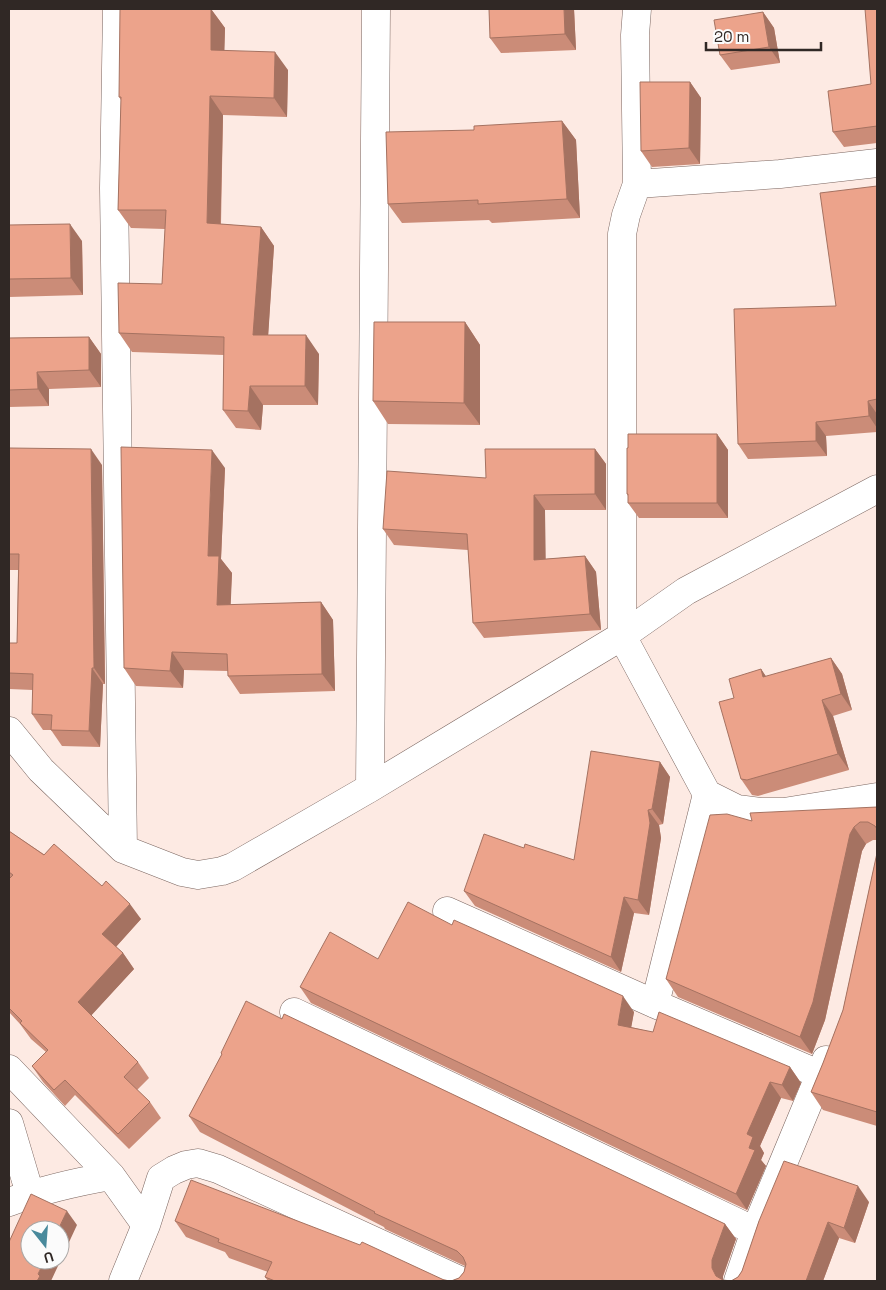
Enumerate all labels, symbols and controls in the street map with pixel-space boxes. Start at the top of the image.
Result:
scale bar [706,20,821,52]
text: 20 m [714,27,749,46]
north arrow [20,1220,70,1270]
text: U [42,1247,56,1267]

